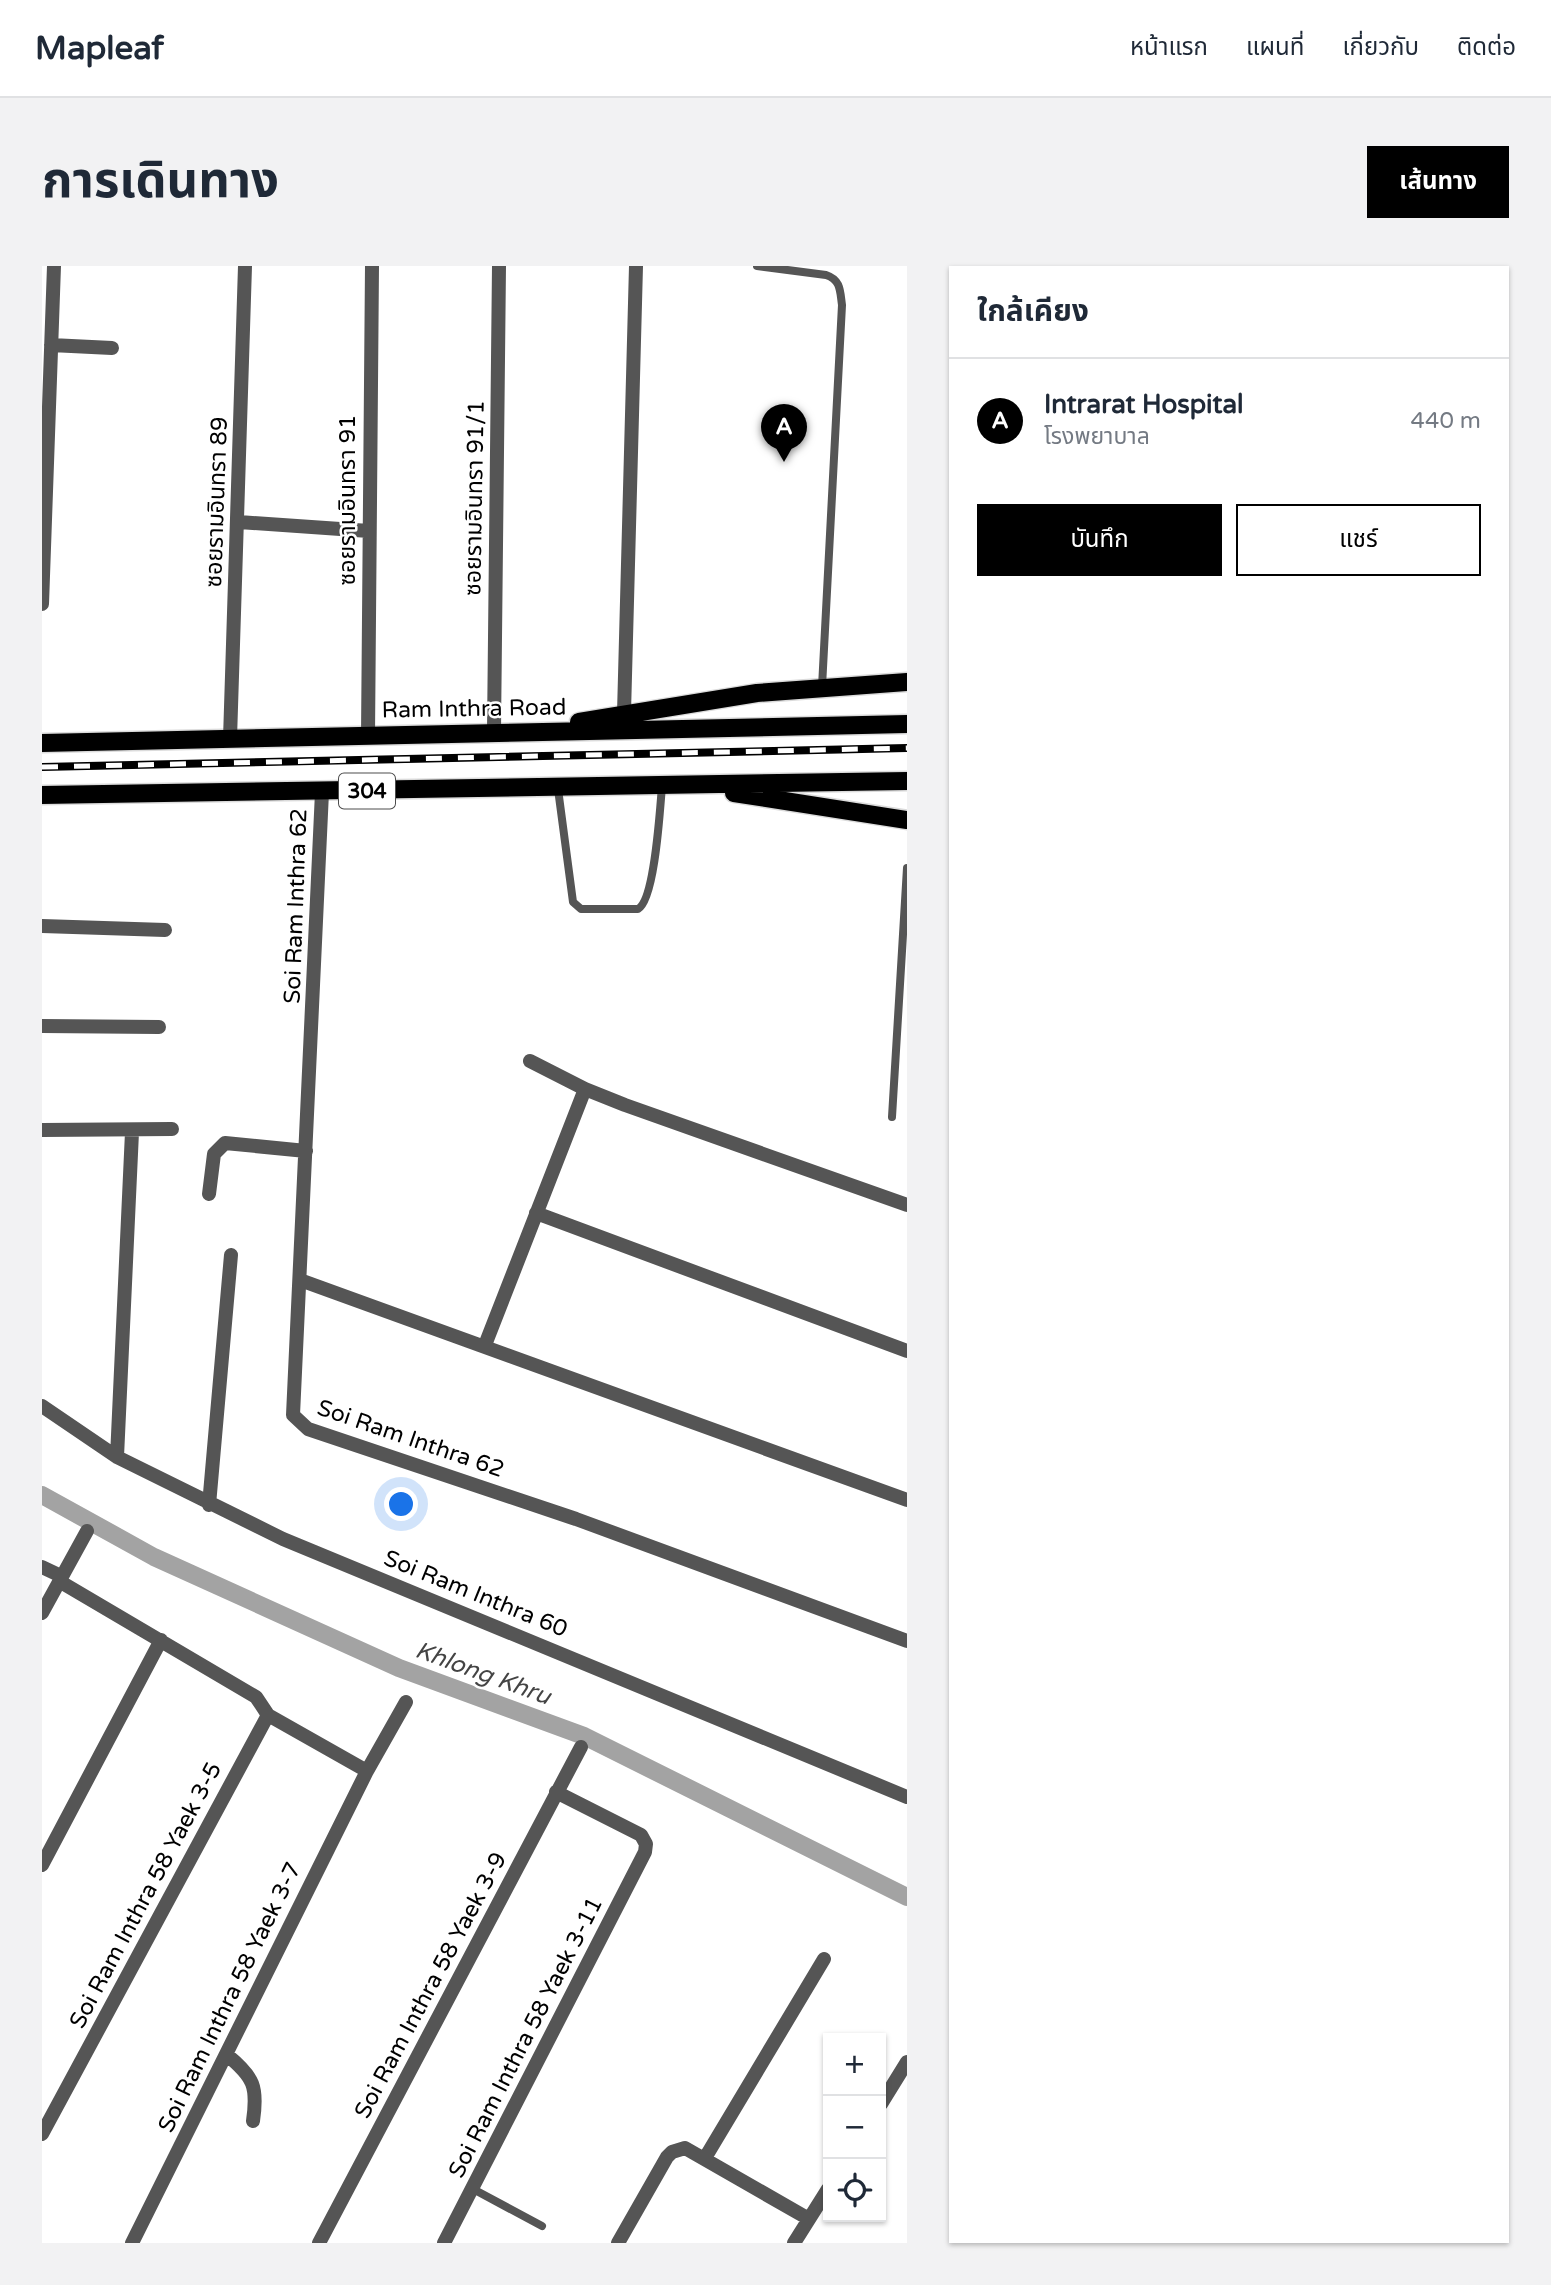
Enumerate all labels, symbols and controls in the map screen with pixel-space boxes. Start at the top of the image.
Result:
text: Mapleaf [35,29,164,68]
text: หน้าแรก [1130,33,1208,62]
text: แผนที่ [1246,33,1304,62]
text: เกี่ยวกับ [1342,33,1419,62]
text: ติดต่อ [1457,33,1516,62]
button: เส้นทาง [1367,146,1509,218]
text: การเดินทาง [42,152,279,211]
text: ใกล้เคียง [977,293,1089,330]
text: Intrarat Hospital [1044,389,1244,420]
street label: ซอยรามอินทรา 91/1 [459,400,491,596]
pin: A [761,404,807,462]
text: A [991,407,1009,435]
text: 440 m [1411,407,1481,435]
street label: ซอยรามอินทรา 91 [334,414,362,586]
street label: ซอยรามอินทรา 89 [200,416,234,588]
text: โรงพยาบาล [1044,423,1150,451]
button: บันทึก [977,504,1222,576]
button: แชร์ [1236,504,1481,576]
street label: Ram Inthra Road [381,693,567,725]
road number: 304 [339,774,395,808]
street label: Soi Ram Inthra 62 [279,808,313,1004]
street label: Soi Ram Inthra 62 [314,1394,508,1484]
your location [384,1487,418,1521]
street label: Soi Ram Inthra 60 [380,1544,572,1644]
water label: Khlong Khru [411,1636,556,1712]
street label: Soi Ram Inthra 58 Yaek 3-5 [64,1758,228,2033]
street label: Soi Ram Inthra 58 Yaek 3-9 [349,1848,513,2123]
street label: Soi Ram Inthra 58 Yaek 3-7 [152,1858,308,2137]
street label: Soi Ram Inthra 58 Yaek 3-11 [443,1892,609,2183]
map controls [823,2033,886,2222]
button: + [823,2033,886,2096]
button: − [823,2096,886,2159]
button: locate [823,2159,886,2222]

